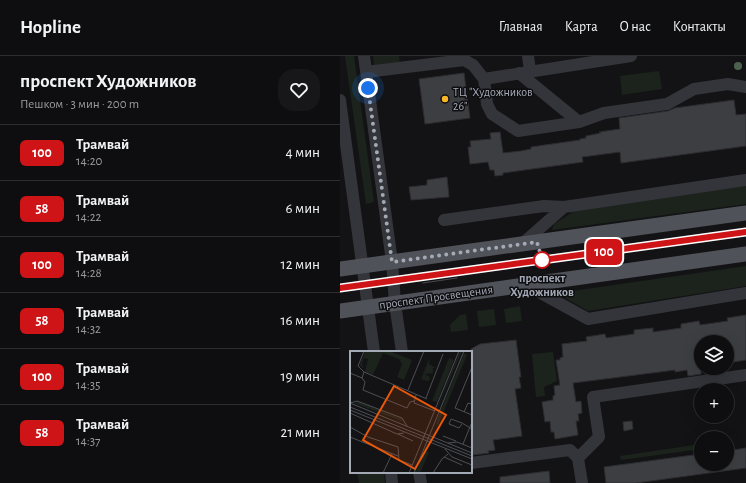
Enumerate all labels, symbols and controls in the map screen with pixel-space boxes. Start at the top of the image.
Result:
text: Hopline [20,18,81,37]
text: Главная [499,20,543,34]
text: Карта [565,20,598,34]
text: О нас [620,20,651,34]
text: Контакты [673,20,726,34]
button: heart [278,69,320,111]
text: проспект Художников [20,72,197,91]
your location [358,78,378,98]
place label: ТЦ "Художников 26" [453,86,533,112]
marker: ТЦ "Художников 26" [440,94,450,104]
text: Пешком · 3 мин · 200 m [20,98,139,111]
text: Трамвай [76,137,129,152]
text: 4 мин [285,145,320,160]
text: 100 [32,146,52,160]
text: 14:20 [76,155,102,168]
text: Трамвай [76,193,129,208]
text: 6 мин [286,201,320,216]
text: 58 [36,202,48,216]
text: 14:22 [76,211,102,224]
line badge: 100 [581,239,627,265]
text: 100 [594,245,614,259]
text: Трамвай [76,249,129,264]
marker: проспект Художников [533,251,551,269]
text: 12 мин [281,257,320,272]
text: 100 [32,258,52,272]
text: 14:28 [76,267,102,280]
place label: проспект Художников [510,272,574,299]
street label: проспект Просвещения [378,283,494,311]
text: Трамвай [76,305,129,320]
text: 16 мин [280,313,320,328]
text: 58 [36,314,48,328]
text: 14:32 [76,323,101,336]
map controls [694,335,734,471]
button: layers [694,335,734,375]
inset map [350,351,472,473]
text: Трамвай [76,361,129,376]
text: 19 мин [280,369,320,384]
text: 100 [32,370,52,384]
text: 14:35 [76,379,101,392]
button: + [694,383,734,423]
text: Трамвай [76,417,129,432]
text: 21 мин [281,425,320,440]
text: 58 [36,426,48,440]
button: − [694,431,734,471]
text: 14:37 [76,435,100,448]

